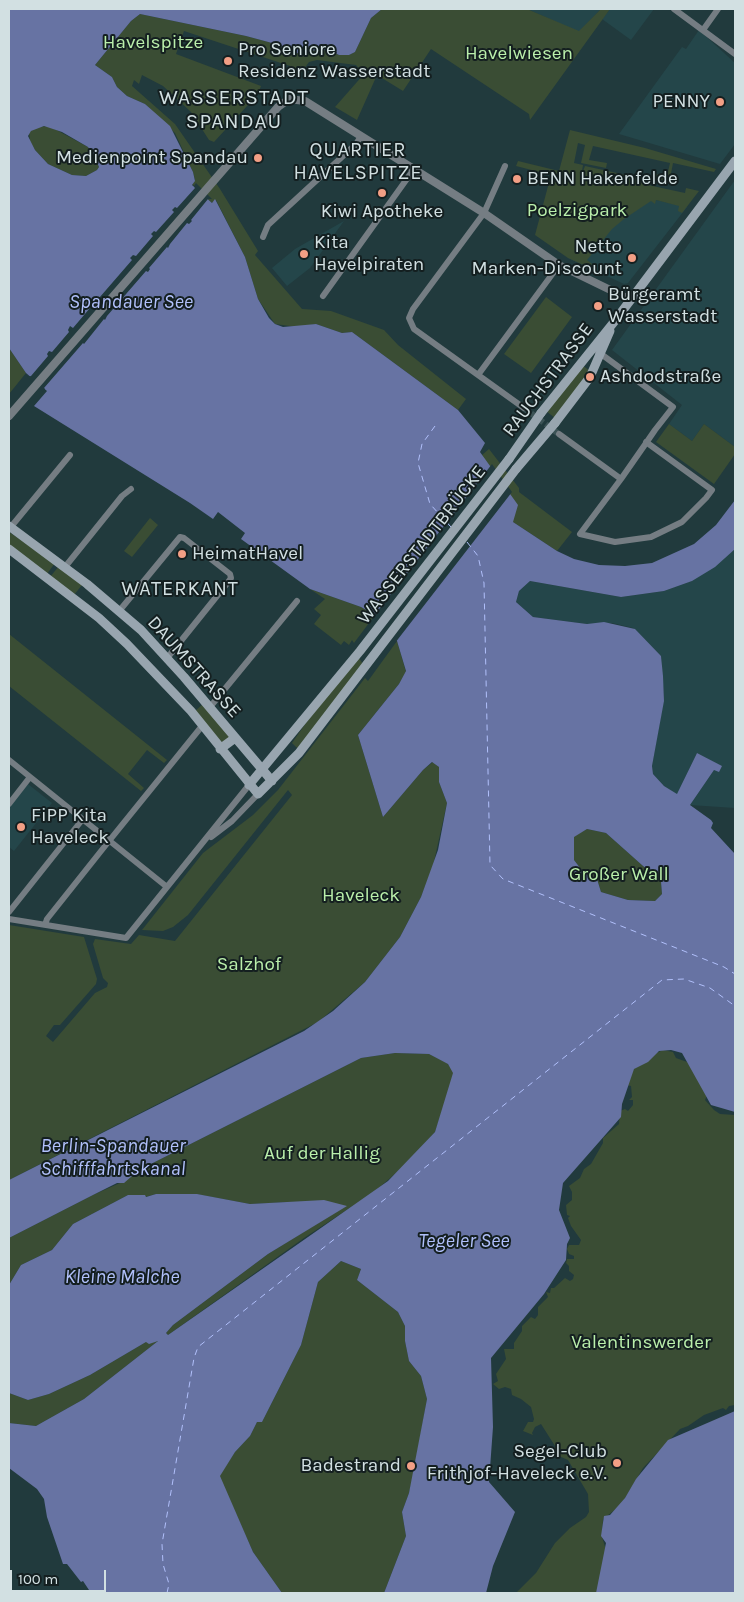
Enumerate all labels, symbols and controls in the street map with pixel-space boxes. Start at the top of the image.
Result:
park label: Havelspitze [103,32,203,54]
place label: Pro Seniore Residenz Wasserstadt [238,39,430,83]
park label: Havelwiesen [465,43,573,65]
marker: Pro Seniore Residenz Wasserstadt [222,55,234,67]
district label: WASSERSTADT SPANDAU [158,85,310,135]
place label: PENNY [652,91,710,113]
marker: PENNY [714,96,726,108]
district label: QUARTIER HAVELSPITZE [292,138,424,185]
place label: Medienpoint Spandau [56,147,248,169]
marker: Medienpoint Spandau [252,152,264,164]
place label: BENN Hakenfelde [527,168,678,190]
marker: BENN Hakenfelde [511,173,523,185]
marker: Kiwi Apotheke [376,187,388,199]
park label: Poelzigpark [527,200,627,222]
place label: Kiwi Apotheke [321,201,443,223]
place label: Kita Havelpiraten [314,232,424,276]
place label: Netto Marken-Discount [472,236,622,280]
marker: Kita Havelpiraten [298,248,310,260]
marker: Netto Marken-Discount [626,252,638,264]
place label: Bürgeramt Wasserstadt [608,284,717,328]
water label: Spandauer See [69,290,193,314]
marker: Bürgeramt Wasserstadt [592,300,604,312]
street label: RAUCHSTRASSE [498,319,598,441]
place label: Ashdodstraße [600,366,721,388]
marker: Ashdodstraße [584,371,596,383]
street label: WASSERSTADTBRÜCKE [353,461,491,629]
place label: HeimatHavel [192,543,303,565]
marker: HeimatHavel [176,548,188,560]
district label: WATERKANT [120,577,240,601]
street label: DAUMSTRASSE [142,611,246,723]
place label: FiPP Kita Haveleck [31,805,109,849]
marker: FiPP Kita Haveleck [15,821,27,833]
park label: Großer Wall [569,864,669,886]
park label: Haveleck [322,885,400,907]
park label: Salzhof [217,954,281,976]
water label: Berlin-Spandauer Schifffahrtskanal [40,1134,186,1181]
park label: Auf der Hallig [264,1143,380,1165]
water label: Tegeler See [418,1229,510,1253]
water label: Kleine Malche [65,1265,179,1289]
park label: Valentinswerder [571,1332,711,1354]
place label: Segel-Club Frithjof-Haveleck e.V. [427,1441,607,1485]
place label: Badestrand [301,1455,401,1477]
marker: Segel-Club Frithjof-Haveleck e.V. [611,1457,623,1469]
marker: Badestrand [405,1460,417,1472]
scale bar [12,1560,109,1592]
text: 100 m [18,1570,58,1588]

